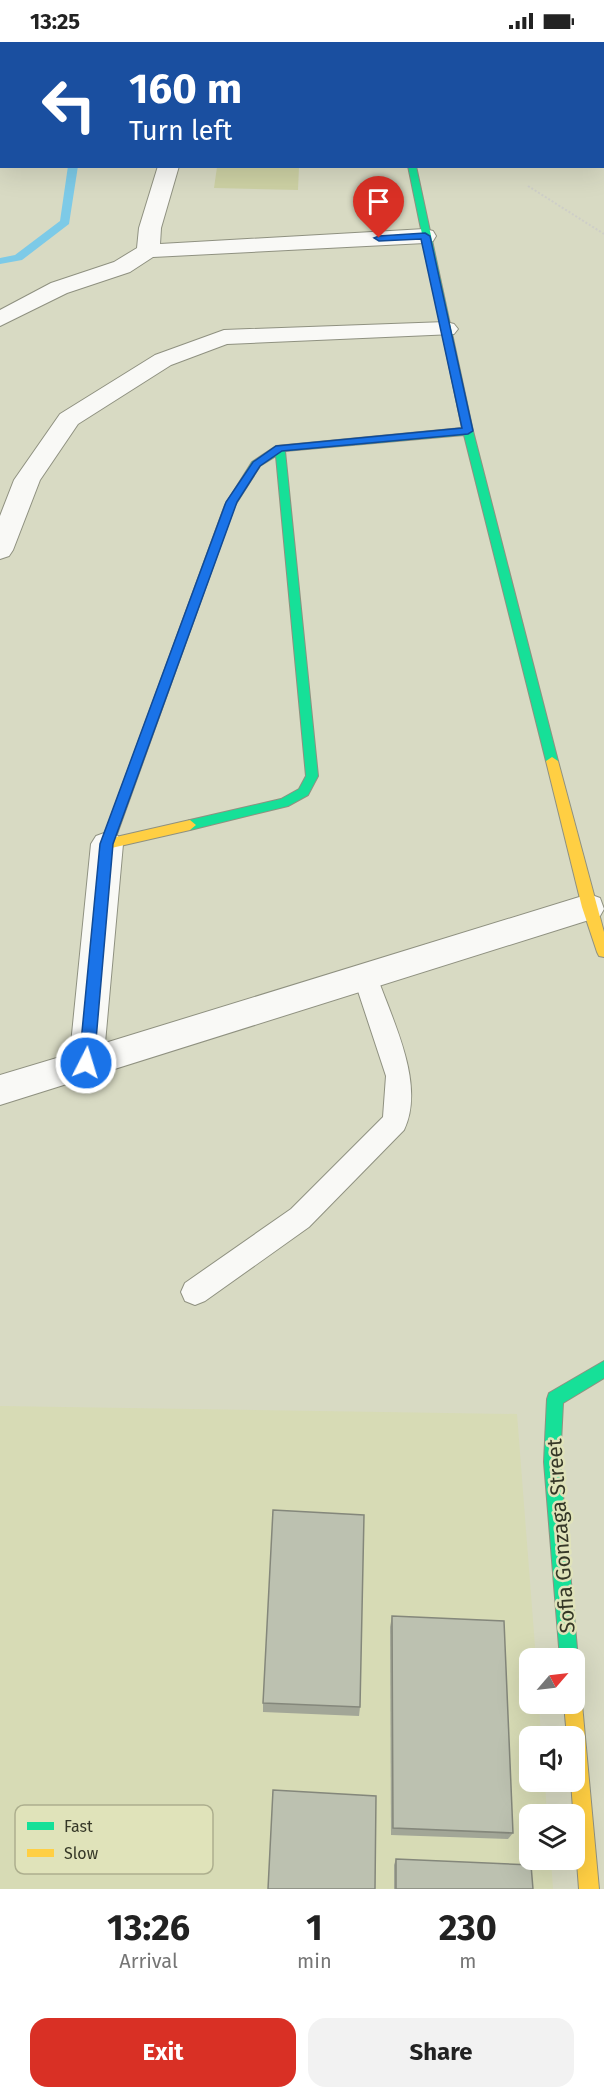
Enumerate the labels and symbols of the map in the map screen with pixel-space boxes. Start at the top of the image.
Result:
pin [353,176,404,238]
position arrow [54,1031,118,1095]
street label: Sofia Gonzaga Street [541,1437,581,1634]
north arrow [519,1648,585,1714]
legend [15,1805,213,1874]
text: Fast [64,1817,93,1836]
text: Slow [64,1844,99,1863]

